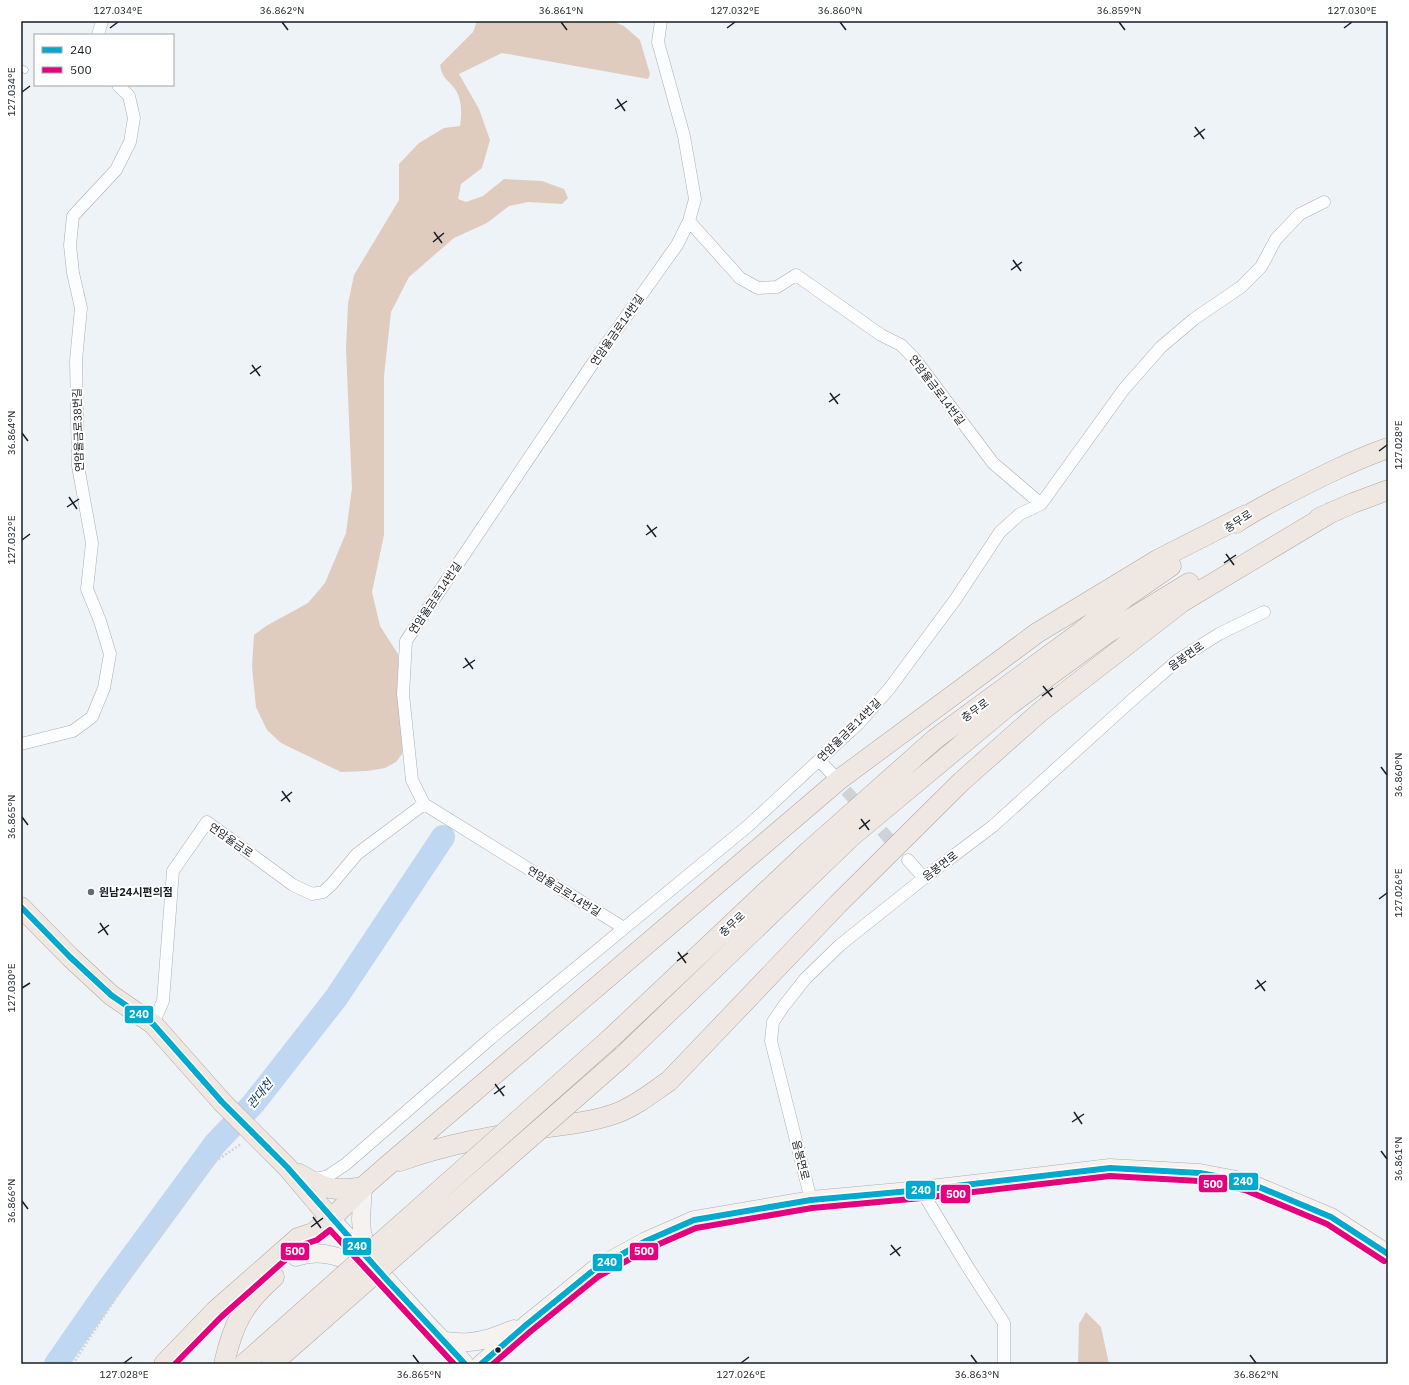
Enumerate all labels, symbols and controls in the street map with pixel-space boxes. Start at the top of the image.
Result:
text: 127.034°E [93,4,143,17]
text: 36.862°N [260,4,304,17]
text: 36.861°N [539,4,583,17]
text: 127.032°E [710,4,760,17]
text: 36.860°N [818,4,862,17]
text: 36.859°N [1097,4,1141,17]
text: 127.030°E [1327,4,1377,17]
legend [34,34,174,86]
text: 240 [70,42,92,57]
text: 500 [70,62,92,77]
text: 127.034°E [5,67,18,117]
street label: 연암율금로14번길 [587,292,647,368]
street label: 연암율금로14번길 [906,352,968,428]
street label: 연암율금로38번길 [70,388,86,472]
text: 36.864°N [5,411,18,455]
text: 127.028°E [1392,420,1405,470]
street label: 충무로 [1221,507,1255,535]
text: 127.032°E [5,515,18,565]
street label: 연암율금로14번길 [406,559,464,637]
street label: 음봉면로 [1165,639,1207,673]
street label: 연암율금로14번길 [814,695,884,765]
street label: 충무로 [959,695,991,725]
text: 36.860°N [1392,753,1405,797]
text: 36.865°N [5,795,18,839]
street label: 연암율금로 [206,820,256,860]
street label: 음봉면로 [920,848,960,884]
street label: 연암율금로14번길 [525,863,603,919]
text: 127.026°E [1392,868,1405,918]
place label: 원남24시편의점 [99,885,173,899]
marker: 원남24시편의점 [86,887,96,897]
street label: 충무로 [716,909,748,939]
text: 127.030°E [5,963,18,1013]
line badge: 240 [124,1005,154,1024]
text: 240 [129,1007,149,1021]
water label: 관대천 [243,1075,277,1111]
text: 36.861°N [1392,1137,1405,1181]
street label: 음봉면로 [789,1139,813,1181]
line badge: 240 [1228,1172,1259,1191]
line badge: 500 [1198,1174,1228,1193]
text: 240 [1233,1174,1253,1188]
text: 500 [1203,1177,1223,1191]
text: 36.866°N [5,1179,18,1223]
line badge: 240 [905,1180,936,1200]
text: 240 [911,1183,931,1197]
line badge: 500 [940,1184,971,1204]
text: 500 [946,1187,966,1201]
line badge: 240 [342,1237,372,1256]
text: 240 [347,1239,367,1253]
line badge: 500 [280,1242,310,1261]
line badge: 500 [629,1242,659,1261]
text: 500 [285,1244,305,1258]
text: 500 [634,1244,654,1258]
line badge: 240 [592,1253,623,1272]
text: 240 [597,1255,617,1269]
unlabelled marker [493,1345,503,1355]
text: 127.028°E [99,1368,149,1381]
text: 36.865°N [397,1368,441,1381]
text: 127.026°E [716,1368,766,1381]
text: 36.863°N [955,1368,999,1381]
text: 36.862°N [1234,1368,1278,1381]

